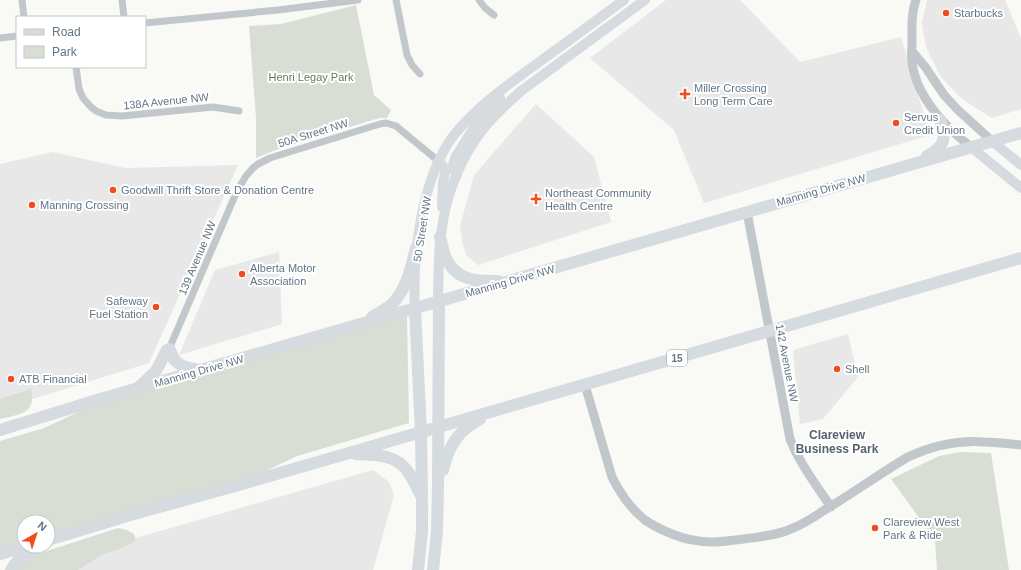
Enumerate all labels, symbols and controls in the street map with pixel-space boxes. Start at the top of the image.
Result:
place label: Starbucks [954,7,1003,19]
marker: Starbucks [941,8,951,18]
legend [16,16,146,68]
text: Road [52,25,81,39]
text: Park [52,45,78,59]
park label: Henri Legay Park [269,71,354,83]
place label: Miller Crossing Long Term Care [694,82,773,107]
marker: Miller Crossing Long Term Care [679,88,691,100]
street label: 138A Avenue NW [123,90,210,111]
place label: Servus Credit Union [904,111,965,136]
street label: 50A Street NW [276,116,350,149]
marker: Servus Credit Union [891,118,901,128]
street label: Manning Drive NW [775,171,868,208]
place label: Goodwill Thrift Store & Donation Centre [121,184,314,196]
marker: Goodwill Thrift Store & Donation Centre [108,185,118,195]
place label: Northeast Community Health Centre [545,187,652,212]
marker: Northeast Community Health Centre [530,193,542,205]
street label: 50 Street NW [411,195,433,263]
place label: Manning Crossing [40,199,129,211]
marker: Manning Crossing [27,200,37,210]
street label: 139 Avenue NW [176,219,218,297]
place label: Alberta Motor Association [250,262,316,287]
street label: Manning Drive NW [464,262,557,299]
marker: Alberta Motor Association [237,269,247,279]
place label: Safeway Fuel Station [89,295,148,320]
marker: Safeway Fuel Station [151,302,161,312]
street label: 142 Avenue NW [774,323,801,404]
road number: 15 [667,350,687,366]
street label: Manning Drive NW [153,352,246,389]
place label: Shell [845,363,869,375]
marker: Shell [832,364,842,374]
place label: ATB Financial [19,373,87,385]
marker: ATB Financial [6,374,16,384]
district label: Clareview Business Park [796,428,879,456]
north arrow [16,514,56,554]
place label: Clareview West Park & Ride [883,516,959,541]
text: N [35,519,49,533]
marker: Clareview West Park & Ride [870,523,880,533]

